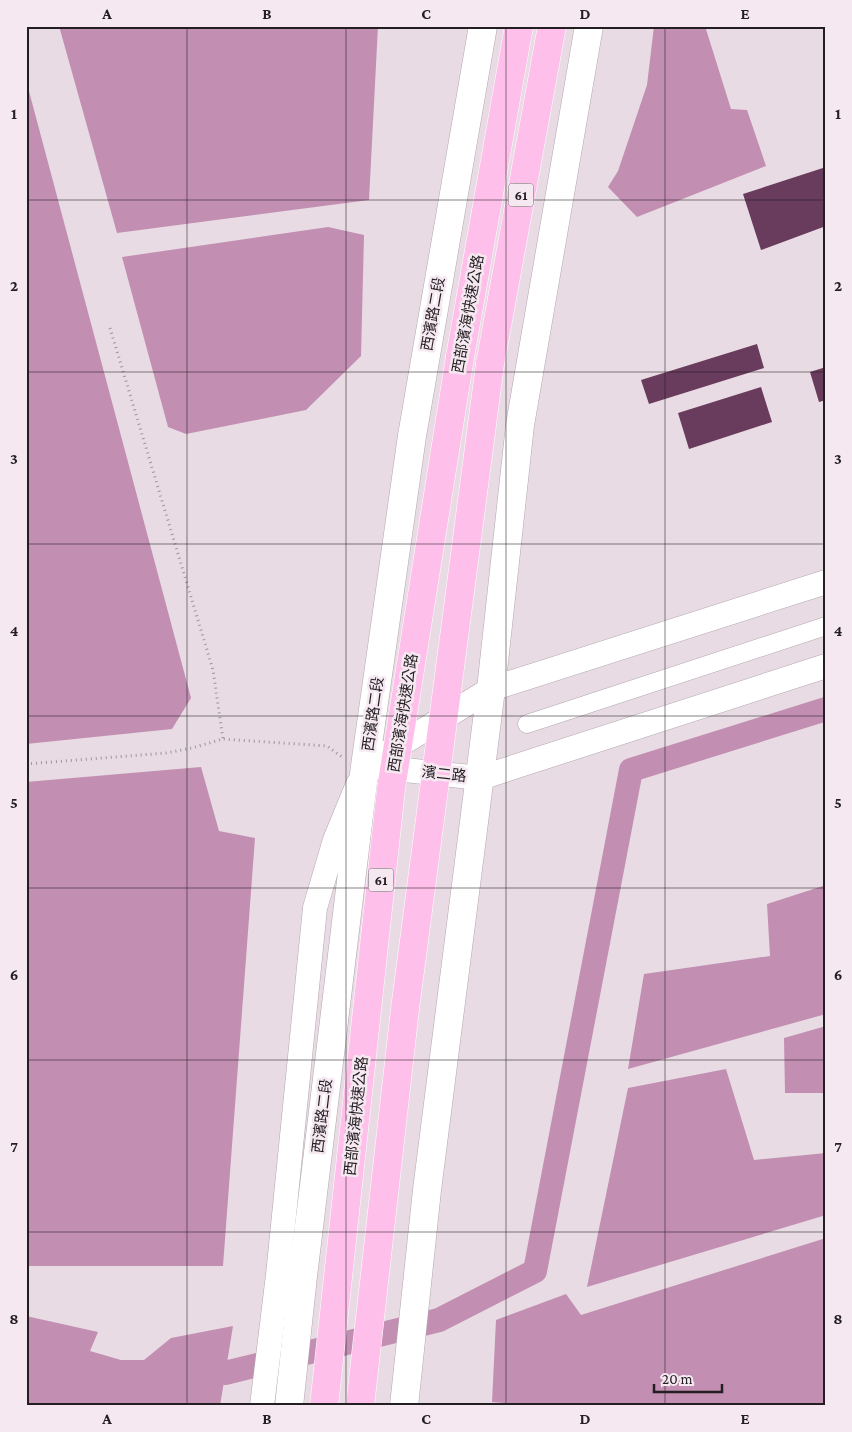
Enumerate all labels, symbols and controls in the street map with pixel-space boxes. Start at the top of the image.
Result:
text: A [101,5,112,22]
text: B [262,5,272,22]
text: C [421,5,431,22]
text: D [579,5,591,22]
text: E [740,5,750,22]
text: 1 [11,105,17,122]
text: 1 [835,105,841,122]
road number: 61 [508,184,534,206]
street label: 西部濱海快速公路 [449,253,486,374]
street label: 西濱路二段 [419,276,447,352]
text: 2 [10,277,18,294]
text: 2 [834,277,842,294]
text: 3 [10,450,18,467]
text: 3 [834,450,842,467]
text: 4 [10,622,19,639]
text: 4 [834,622,843,639]
street label: 西部濱海快速公路 [385,652,420,774]
street label: 西濱路二段 [360,676,386,752]
street label: 濱二路 [421,764,467,784]
text: 5 [10,794,18,811]
text: 5 [834,794,842,811]
road number: 61 [368,868,394,892]
text: 6 [10,966,18,983]
text: 6 [834,966,842,983]
street label: 西部濱海快速公路 [341,1055,370,1177]
street label: 西濱路二段 [309,1078,335,1154]
text: 7 [10,1138,18,1155]
text: 7 [834,1138,842,1155]
text: 8 [9,1310,19,1327]
text: 8 [833,1310,843,1327]
scale bar [654,1362,722,1394]
text: 20 m [662,1371,693,1387]
text: A [101,1410,112,1427]
text: B [262,1410,272,1427]
text: C [421,1410,431,1427]
text: D [579,1410,591,1427]
text: E [740,1410,750,1427]

